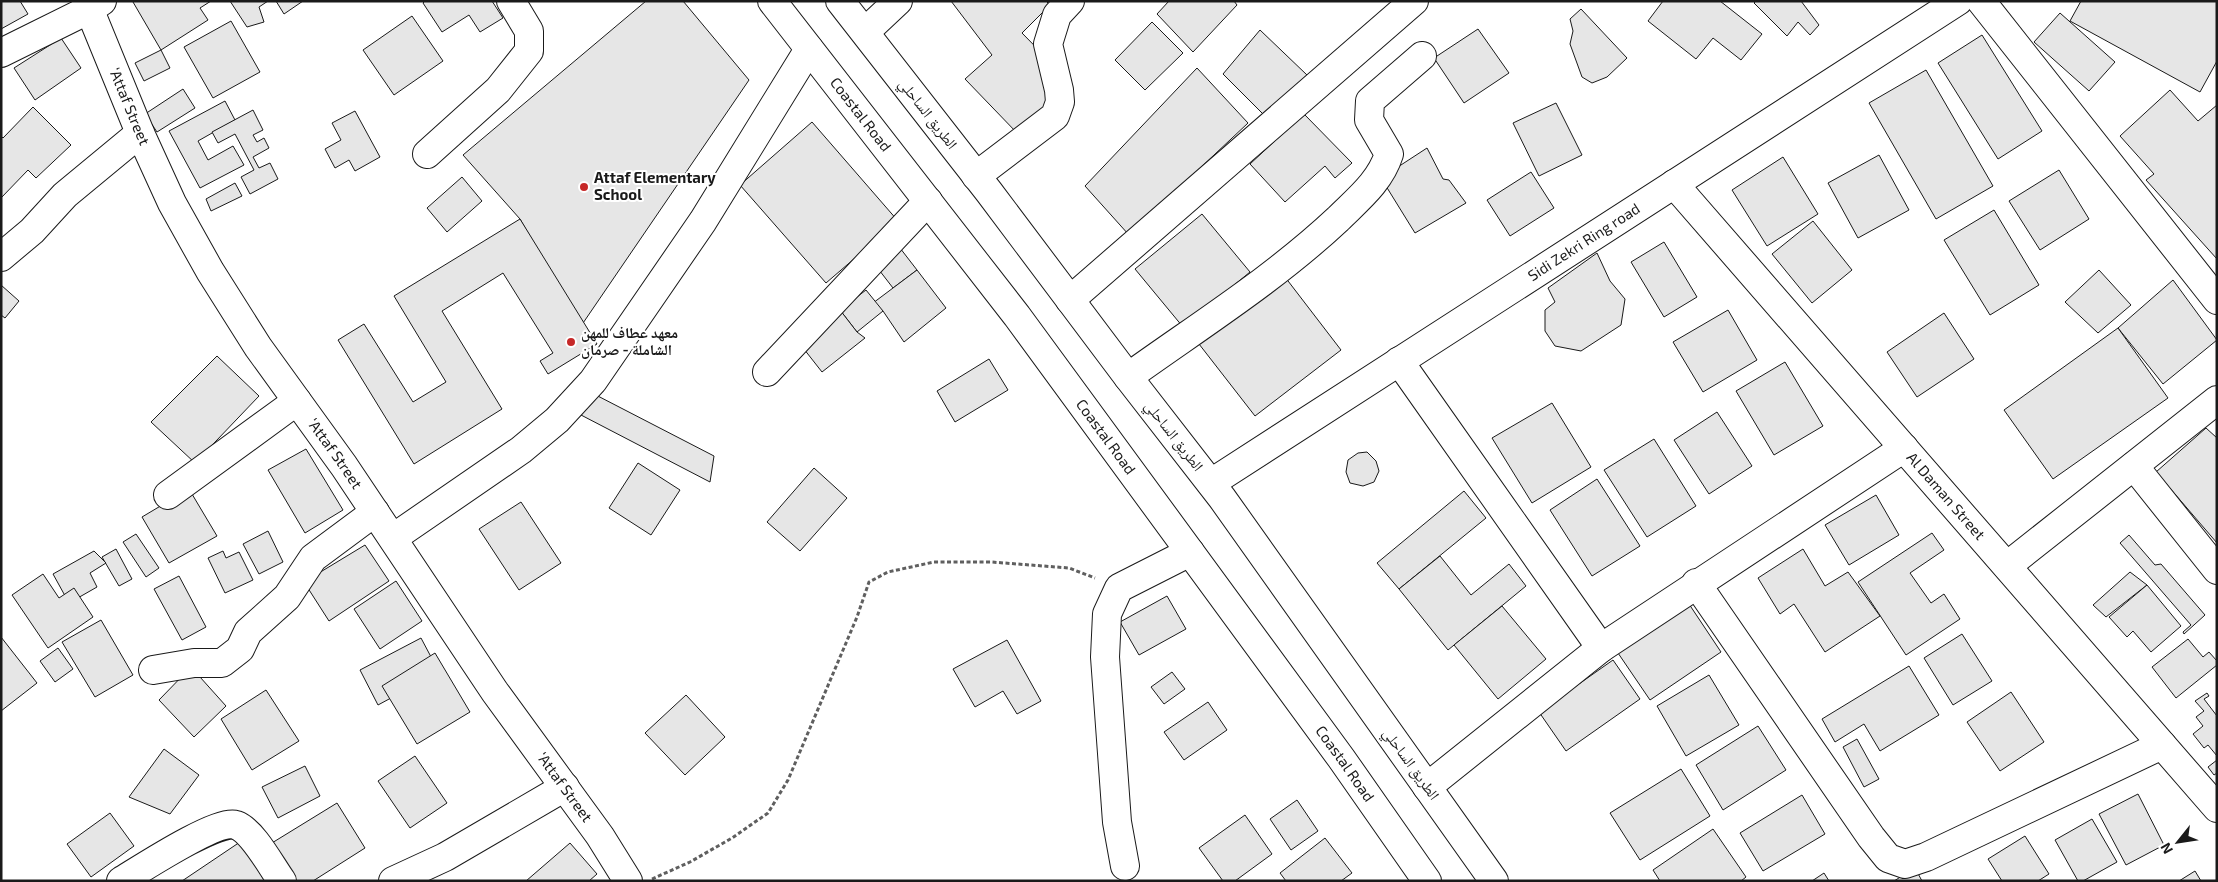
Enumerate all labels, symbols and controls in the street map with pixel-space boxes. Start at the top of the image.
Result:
street label: ‘Attaf Street [106,65,154,148]
street label: Coastal Road [827,73,896,155]
street label: الطريق الساحلي [893,75,962,155]
place label: Attaf Elementary School [594,168,716,203]
marker: Attaf Elementary School [578,181,590,193]
street label: Sidi Zekri Ring road [1524,199,1643,284]
place label: معهد عطاف للمهن الشاملة - صرمان [581,323,678,359]
marker: معهد عطاف للمهن الشاملة - صرمان [565,336,577,348]
street label: Coastal Road [1073,395,1140,478]
street label: الطريق الساحلي [1139,397,1208,477]
street label: ‘Attaf Street [305,415,367,492]
street label: Al Daman Street [1904,448,1990,543]
street label: Coastal Road [1312,722,1379,805]
street label: الطريق الساحلي [1377,724,1444,805]
street label: ‘Attaf Street [534,748,597,825]
north arrow [2153,817,2203,867]
text: N [2156,840,2176,857]

